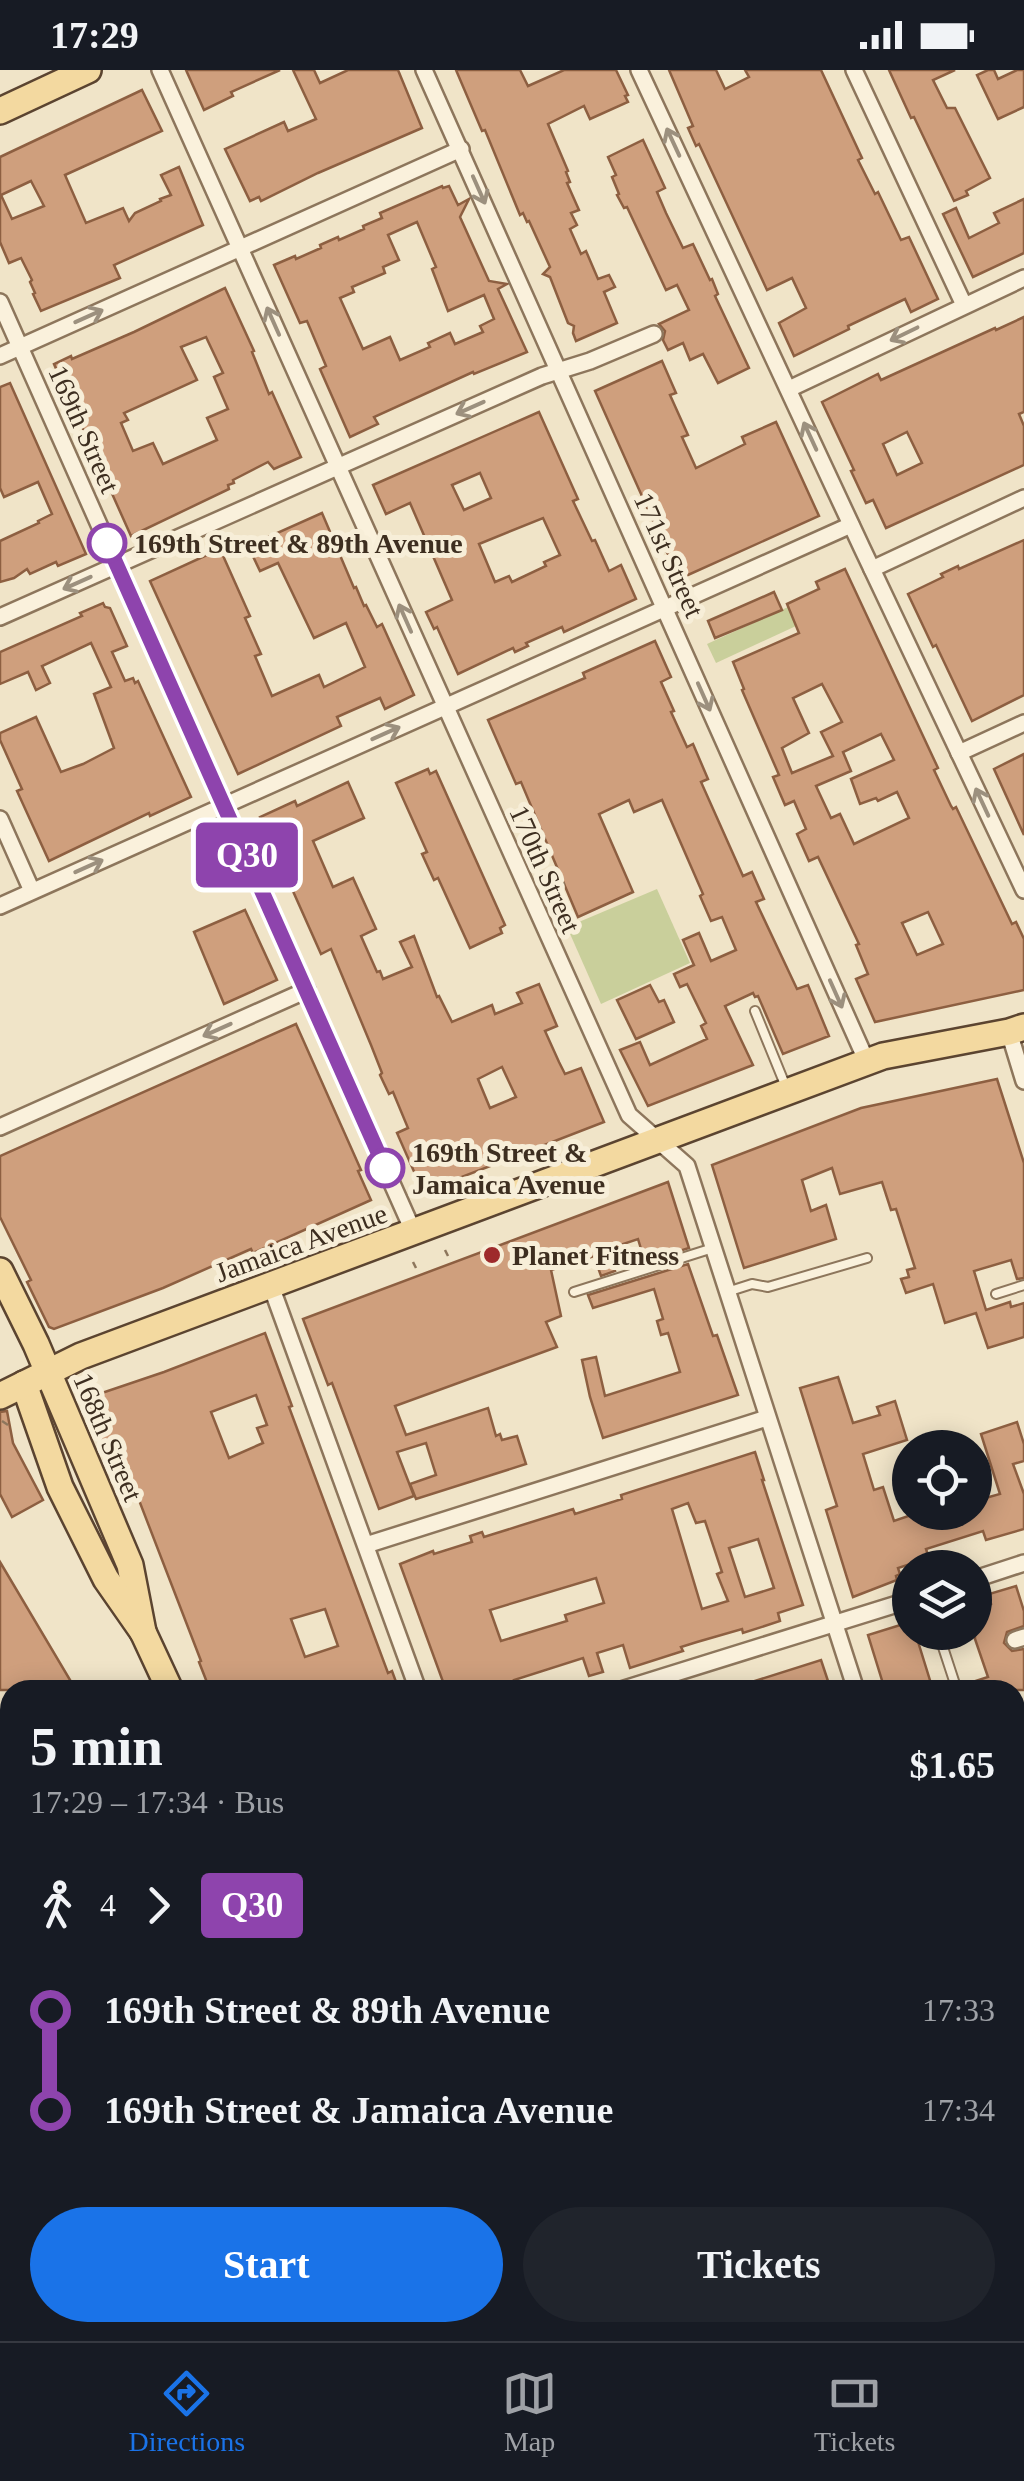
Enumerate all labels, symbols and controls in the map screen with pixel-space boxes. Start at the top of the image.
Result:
text: 17:29 [50,14,139,56]
one-way arrow [662,127,681,157]
one-way arrow [471,174,489,205]
one-way arrow [73,306,104,324]
one-way arrow [263,306,281,337]
one-way arrow [890,326,920,345]
street label: 169th Street [42,361,126,498]
one-way arrow [456,400,486,419]
one-way arrow [800,422,819,452]
street label: 171st Street [628,488,710,622]
marker: 169th Street & 89th Avenue [88,524,126,562]
place label: 169th Street & 89th Avenue [134,528,463,559]
one-way arrow [62,575,93,593]
one-way arrow [395,603,413,634]
one-way arrow [696,681,715,711]
one-way arrow [370,723,401,741]
one-way arrow [972,787,991,817]
street label: 170th Street [503,801,587,938]
line badge: Q30 [190,822,304,888]
text: Q30 [216,836,278,875]
one-way arrow [73,856,104,874]
one-way arrow [828,978,846,1009]
one-way arrow [202,1022,233,1040]
place label: 169th Street & Jamaica Avenue [412,1137,605,1200]
marker: 169th Street & Jamaica Avenue [366,1149,404,1187]
street label: Jamaica Avenue [211,1198,391,1288]
place label: Planet Fitness [512,1240,679,1271]
marker: Planet Fitness [481,1244,503,1266]
street label: 168th Street [67,1368,149,1506]
map controls [892,1430,992,1650]
button: locate [892,1430,992,1530]
button: layers [892,1550,992,1650]
text: 5 min [30,1716,163,1777]
text: $1.65 [910,1744,995,1786]
text: 17:29 – 17:34 · Bus [30,1784,284,1820]
icon: walk [30,1878,85,1933]
icon: forward [131,1878,186,1933]
text: Q30 [221,1886,283,1925]
text: 4 [100,1887,116,1923]
text: 169th Street & 89th Avenue [104,1989,550,2031]
text: 17:33 [922,1992,995,2028]
text: 169th Street & Jamaica Avenue [104,2089,613,2131]
text: 17:34 [922,2092,995,2128]
button: Start [30,2207,503,2322]
button: Tickets [523,2207,995,2322]
tab: Directions [128,2366,245,2458]
tab: Map [502,2366,557,2458]
tab: Tickets [814,2366,896,2458]

